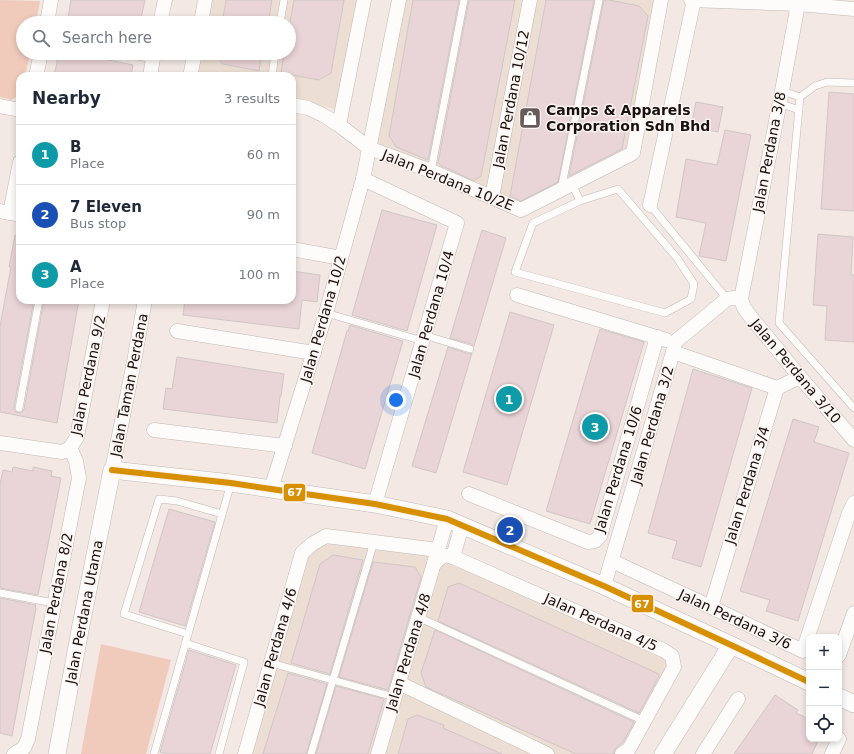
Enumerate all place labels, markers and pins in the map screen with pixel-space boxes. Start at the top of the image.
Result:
place label: Camps & Apparels Corporation Sdn Bhd [546,102,710,134]
shop icon: Camps & Apparels Corporation Sdn Bhd [517,105,543,131]
pin: 1 [496,384,522,414]
pin: 3 [582,412,608,442]
pin: 2 [497,515,523,545]

